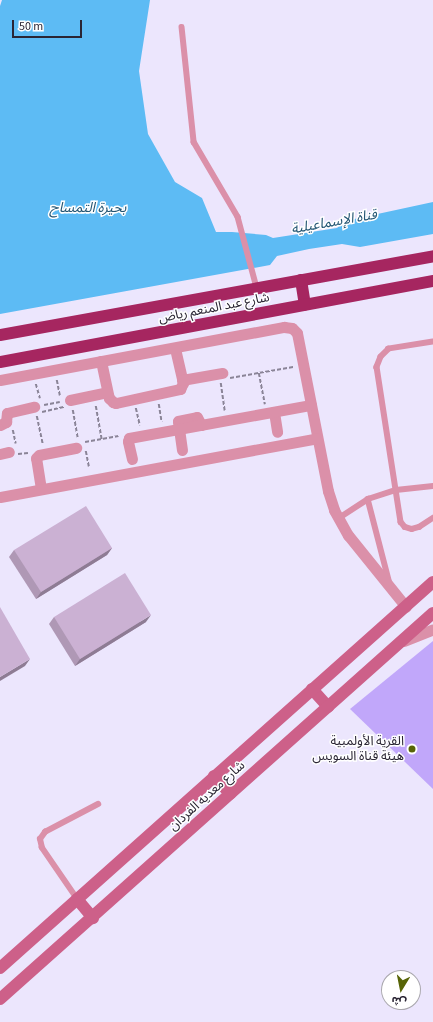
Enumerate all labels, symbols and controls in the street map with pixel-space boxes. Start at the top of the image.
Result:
scale bar [14,12,84,38]
text: 50 m [19,18,43,35]
water label: بحيرة التمساح [50,200,126,216]
water label: قناة الإسماعيلية [290,206,378,238]
street label: شارع عبد المنعم رياض [157,290,271,326]
place label: القرية الأولمبية هيئة قناة السويس [312,734,404,765]
marker: القرية الأولمبية هيئة قناة السويس [407,744,417,754]
street label: شارع معديه الفردان [166,758,248,834]
north arrow [381,970,421,1010]
text: ش [390,993,408,1010]

